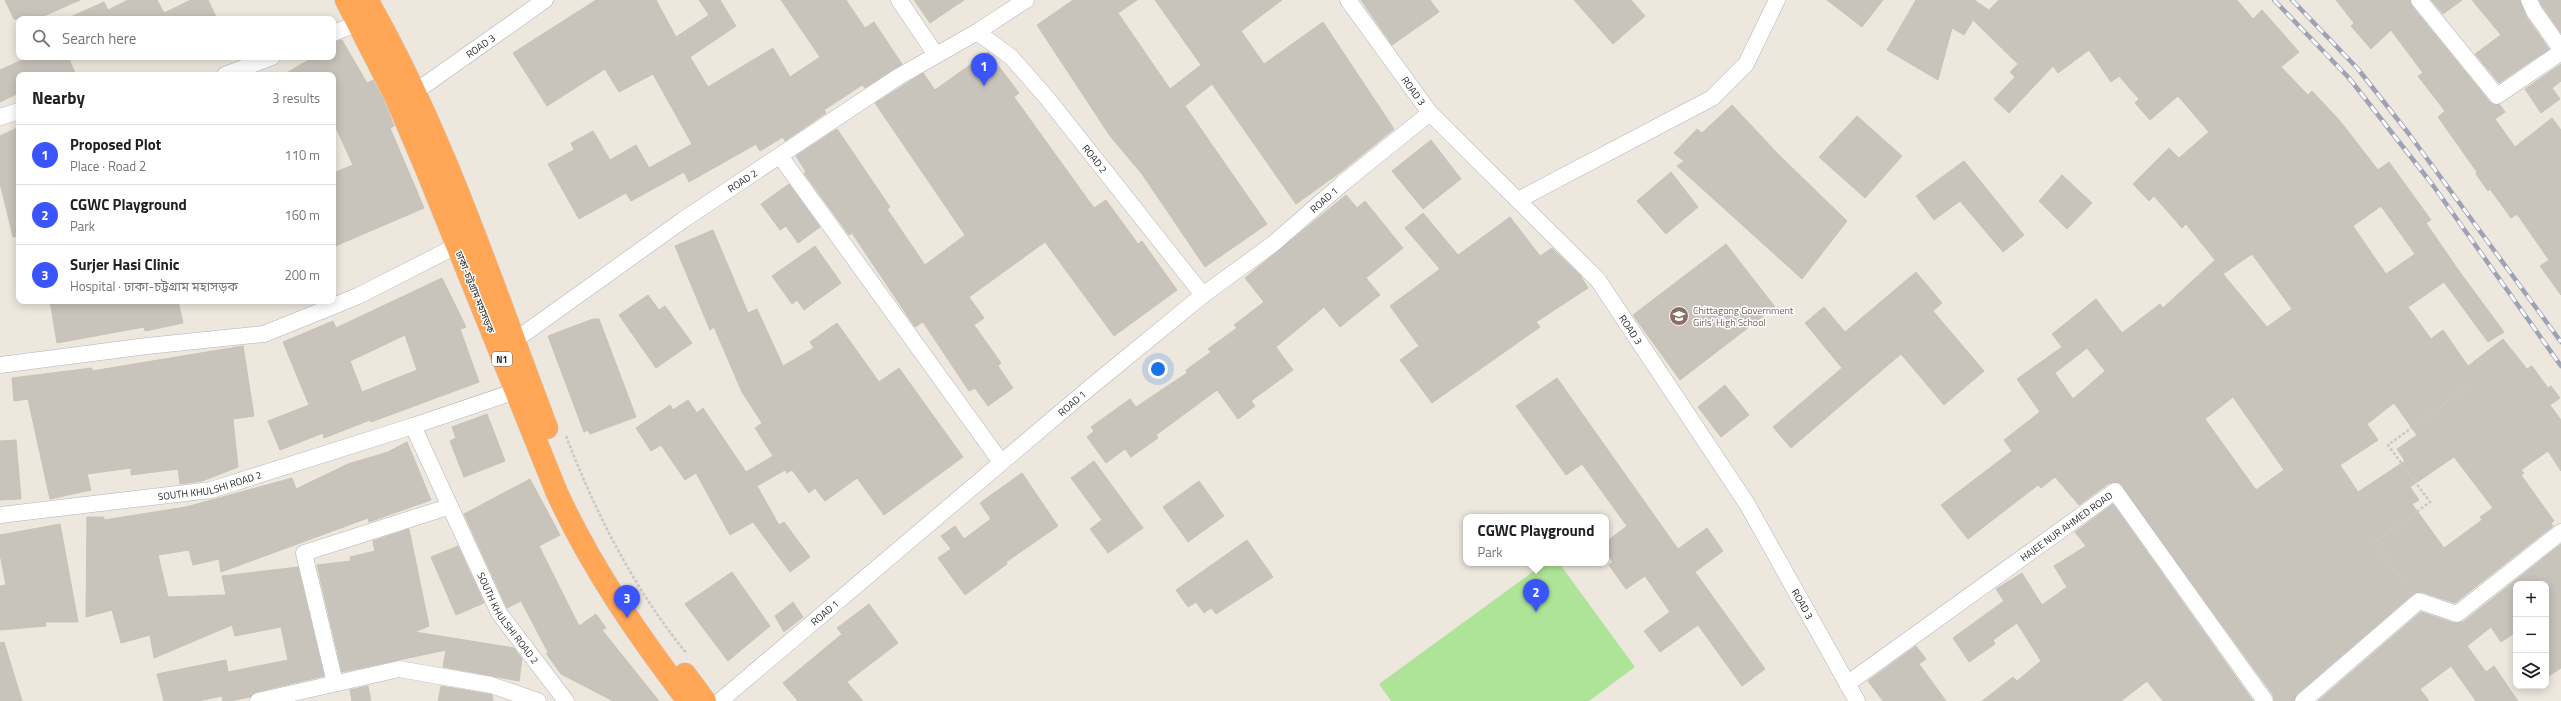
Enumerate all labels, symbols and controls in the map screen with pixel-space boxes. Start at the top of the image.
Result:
search box [16,16,336,60]
icon: search [30,27,52,49]
text: Search here [62,27,136,50]
street label: ROAD 3 [463,30,498,61]
pin: 1 [971,53,997,86]
street label: ROAD 3 [1398,73,1430,108]
text: Nearby [32,85,85,111]
text: 3 results [272,88,320,108]
text: Proposed Plot [70,133,161,156]
street label: ROAD 2 [1079,141,1111,176]
text: 1 [41,145,49,165]
text: 110 m [284,145,320,165]
text: Place · Road 2 [70,156,146,176]
street label: ROAD 2 [724,165,760,196]
street label: ROAD 1 [1306,183,1341,216]
text: CGWC Playground [70,193,187,216]
text: 2 [41,205,49,225]
text: 160 m [284,205,320,225]
text: Park [70,216,95,236]
street label: ঢাকা-চট্টগ্রাম মহাসড়ক [451,248,499,336]
text: Surjer Hasi Clinic [70,253,179,276]
text: 3 [41,265,49,285]
text: 200 m [284,265,320,285]
text: Hospital · ঢাকা-চট্টগ্রাম মহাসড়ক [70,276,238,296]
place label: Chittagong Government Girls' High School [1693,303,1794,330]
school or university icon: Chittagong Government Girls' High School [1668,305,1690,327]
street label: ROAD 3 [1616,312,1646,347]
road number: N1 [492,352,512,366]
your location [1148,359,1168,379]
street label: ROAD 1 [1054,387,1089,419]
street label: SOUTH KHULSHI ROAD 2 [157,467,263,504]
street label: HAJEE NUR AHMED ROAD [2017,488,2115,565]
popup [1463,514,1609,566]
text: CGWC Playground [1478,519,1594,542]
text: Park [1478,542,1502,562]
street label: SOUTH KHULSHI ROAD 2 [474,570,543,667]
pin: 2 [1523,579,1549,612]
map controls [2513,581,2549,689]
button: + [2513,581,2549,617]
pin: 3 [614,585,640,618]
street label: ROAD 3 [1788,586,1817,622]
street label: ROAD 1 [807,596,842,629]
button: − [2513,617,2549,653]
button: layers [2513,653,2549,689]

